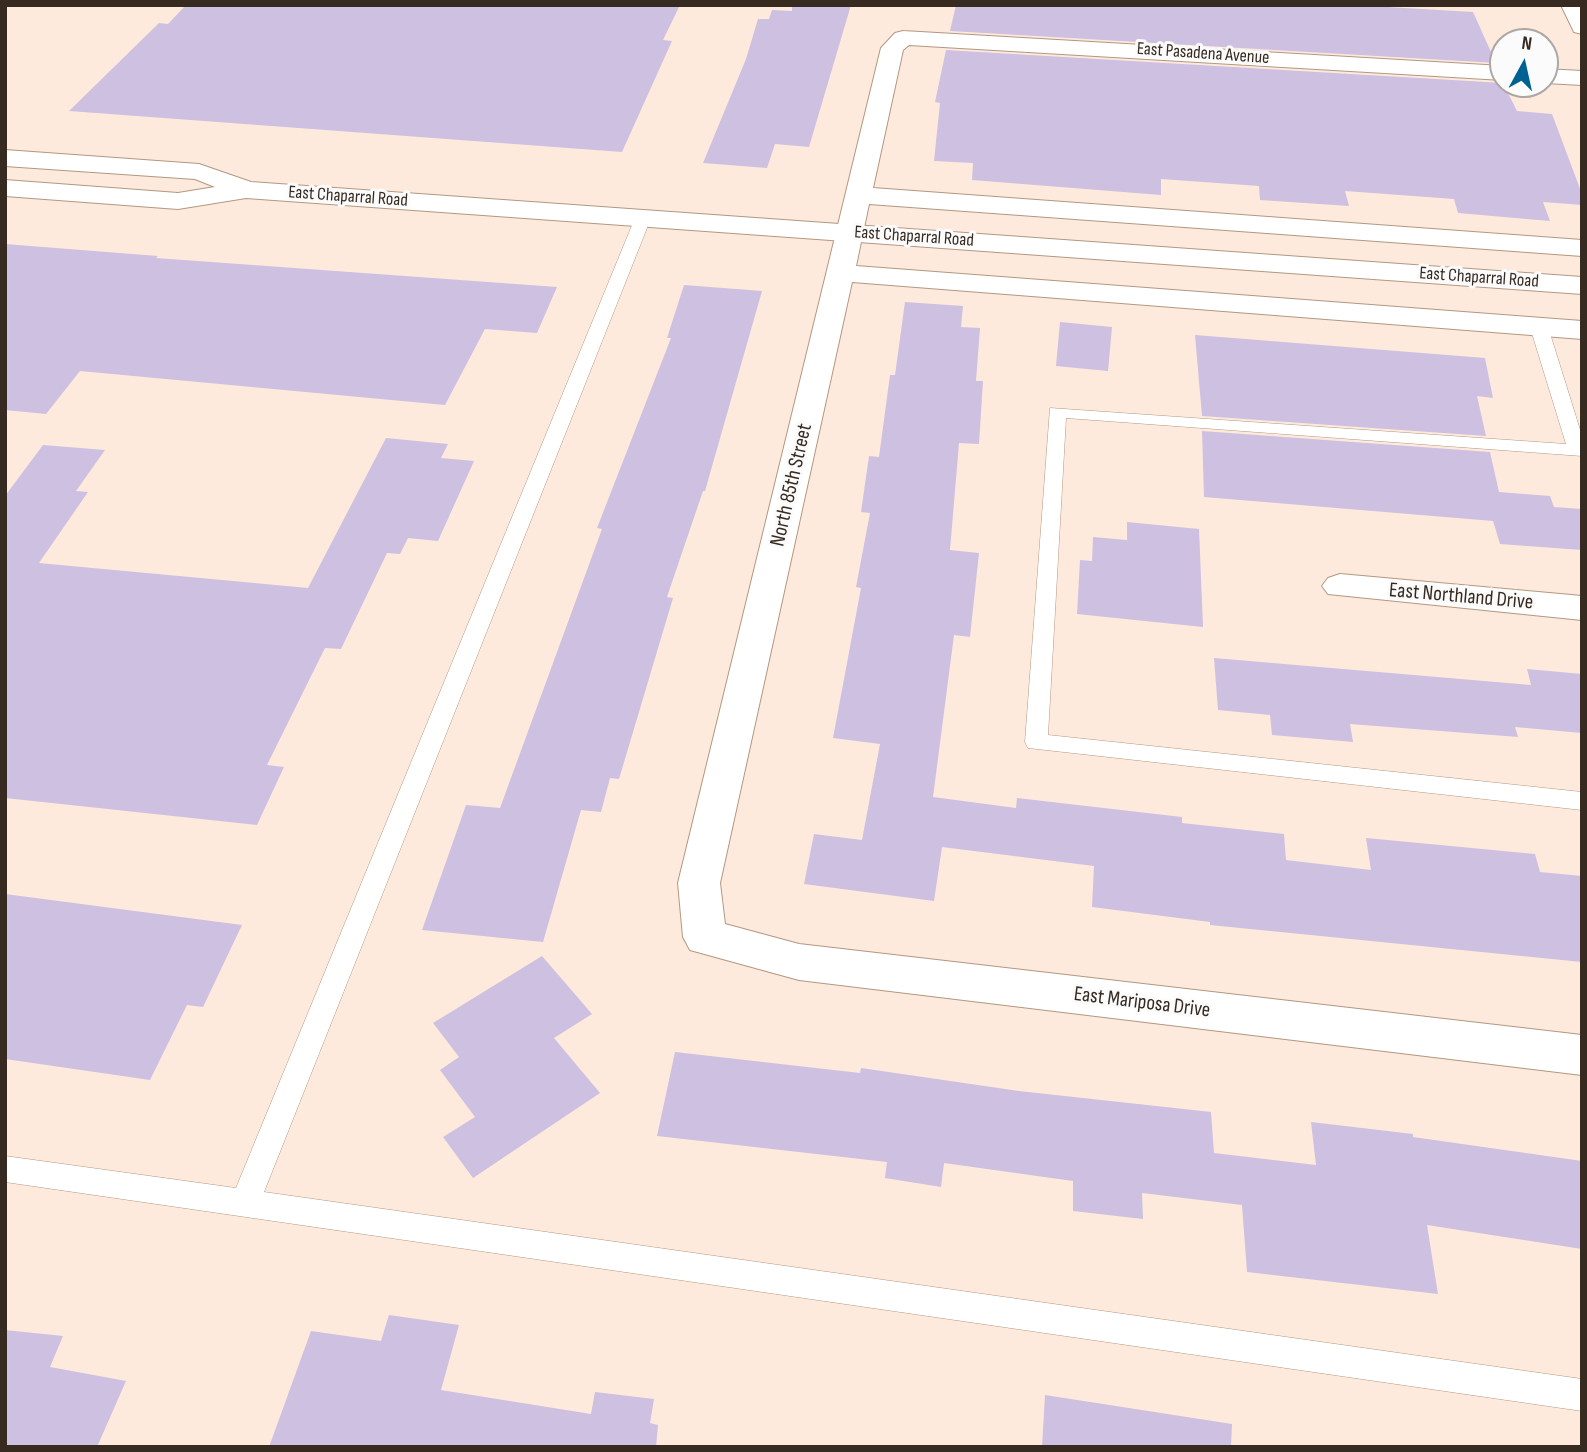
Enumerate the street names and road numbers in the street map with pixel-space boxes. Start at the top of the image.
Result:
street label: East Pasadena Avenue [1136,39,1270,69]
street label: East Chaparral Road [287,182,409,212]
street label: East Chaparral Road [853,222,975,252]
street label: East Chaparral Road [1418,263,1540,293]
street label: North 85th Street [766,421,818,549]
street label: East Northland Drive [1388,578,1534,616]
street label: East Mariposa Drive [1072,982,1212,1024]

